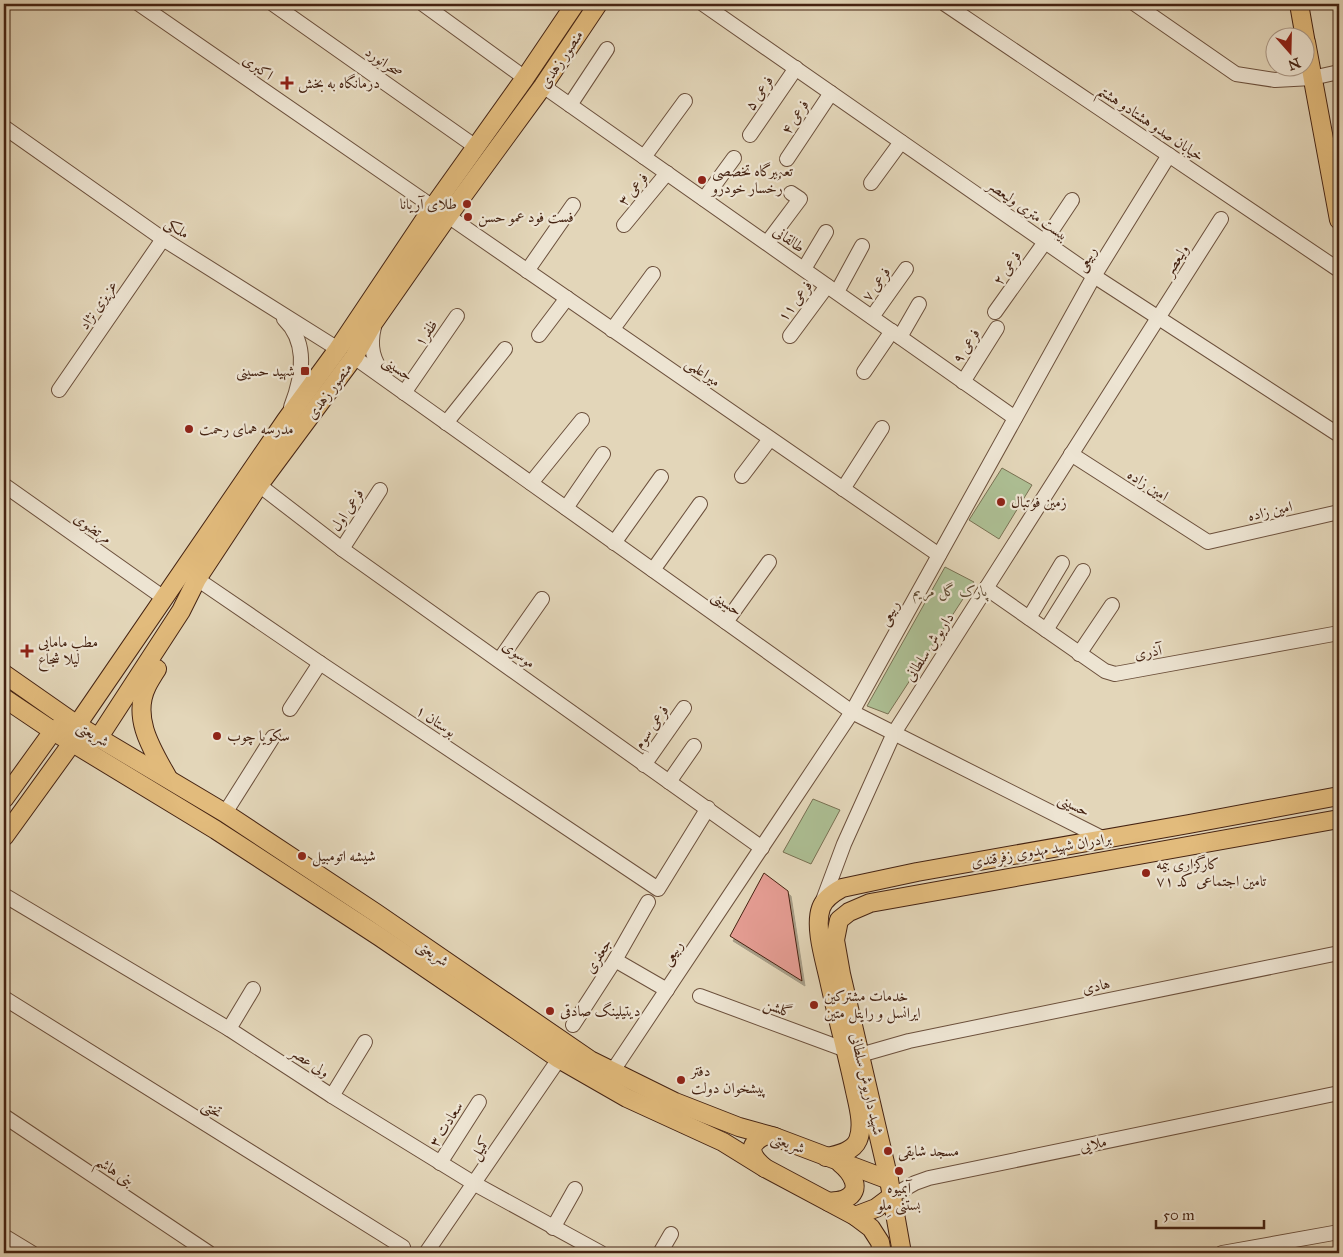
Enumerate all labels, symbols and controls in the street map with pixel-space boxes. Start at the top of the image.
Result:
street label: منصور زهدی [535,27,587,91]
north arrow [1266,28,1316,78]
street label: صحرانورد [361,43,406,82]
street label: اکبری [239,50,277,84]
text: N [1286,54,1303,74]
street label: فرعی ۵ [741,72,778,114]
place label: درمانگاه به بخش [298,73,380,93]
marker: درمانگاه به بخش [280,76,294,90]
street label: خیابان صدو هشتادو هشتم [1091,81,1207,170]
street label: فرعی ۴ [777,96,814,138]
place label: تعمیرگاه تخصصی رُخسار خودرو [710,162,793,197]
street label: فرعی ۳ [614,169,653,210]
marker: تعمیرگاه تخصصی رُخسار خودرو [696,174,708,186]
street label: بیست متری ولیعصر [982,174,1072,245]
place label: طلای آریانا [400,195,457,213]
marker: طلای آریانا [461,198,473,210]
place label: فست فود عمو حسن [478,208,574,227]
marker: فست فود عمو حسن [462,211,474,223]
street label: ملکی [160,213,193,244]
street label: طالقانی [770,222,808,256]
street label: ولیعصر [1158,241,1193,281]
street label: ربیعی [1071,243,1102,276]
street label: فرعی ۲ [989,247,1026,289]
street label: فرعی ۷ [858,263,895,305]
street label: عزیزی نژاد [75,277,123,334]
street label: فرعی ۱۱ [774,277,817,326]
street label: ظفر۱ [411,316,442,350]
street label: فرعی ۹ [948,325,984,367]
street label: حسینی [378,351,417,386]
street label: میراعلمی [681,353,724,392]
street label: منصور زهدی [302,359,356,423]
place label: شهید حسینی [236,362,295,382]
marker: شهید حسینی [299,365,311,377]
place label: مدرسه همای رحمت [199,420,294,438]
marker: مدرسه همای رحمت [183,423,195,435]
street label: امین زاده [1124,465,1172,505]
street label: فرعی اول [327,485,368,535]
place label: زمین فوتبال [1011,493,1067,511]
marker: زمین فوتبال [995,496,1007,508]
street label: امين زاده [1246,497,1294,525]
street label: مرتضوی [69,508,116,549]
park label: پارک گل مریم [912,582,989,604]
street label: حسینی [707,586,746,621]
street label: ربیعی [875,597,905,630]
street label: داریوش سلطانی [900,609,958,685]
place label: مطب مامایی لیلا شجاع [38,633,98,672]
street label: موسوی [499,636,539,672]
street label: آذری [1133,640,1165,663]
marker: مطب مامایی لیلا شجاع [20,644,34,658]
street label: بوستان ۱ [413,701,459,741]
street label: فرعی سوم [629,702,676,755]
street label: شریعتی [73,717,112,752]
place label: سکویا چوب [227,727,290,746]
marker: سکویا چوب [211,730,223,742]
street label: حسینی [1054,790,1093,822]
street label: برادران شهید مهدوی زفرقندی [970,829,1113,872]
place label: شیشه اتومبیل [312,847,376,867]
marker: شیشه اتومبیل [296,850,308,862]
place label: کارگزاری بیمه تامین اجتماعی کد ۷۱ [1156,854,1266,890]
marker: کارگزاری بیمه تامین اجتماعی کد ۷۱ [1140,867,1152,879]
street label: جعفری [580,935,616,977]
street label: شریعتی [413,936,452,972]
street label: ربیعی [657,937,689,970]
street label: هادی [1080,974,1112,998]
place label: خدمات مشترکین ایرانسل و رایتل متین [824,987,920,1024]
street label: گلشن [761,995,795,1022]
marker: خدمات مشترکین ایرانسل و رایتل متین [808,999,820,1011]
place label: دیتیلینگ صادقی [560,1001,641,1020]
marker: دیتیلینگ صادقی [544,1005,556,1017]
street label: شهید داریوش سلطانی [846,1031,887,1137]
street label: ولی عصر [285,1042,333,1082]
place label: دفتر پیشخوان دولت [689,1062,766,1098]
marker: دفتر پیشخوان دولت [675,1074,687,1086]
street label: تختی [197,1096,225,1124]
street label: سعادت ۳ [425,1098,467,1150]
street label: شریعتی [768,1129,807,1159]
street label: ملایی [1078,1132,1108,1157]
street label: کمیل [466,1133,496,1164]
place label: مسجد شایقی [898,1142,959,1162]
marker: مسجد شایقی [882,1145,894,1157]
street label: بنی هاشم [89,1152,138,1195]
marker: آبمیوه بستنی مِلو [893,1165,905,1177]
place label: آبمیوه بستنی مِلو [876,1179,921,1218]
scale bar [1156,1197,1263,1229]
text: 50 m [1163,1206,1195,1224]

